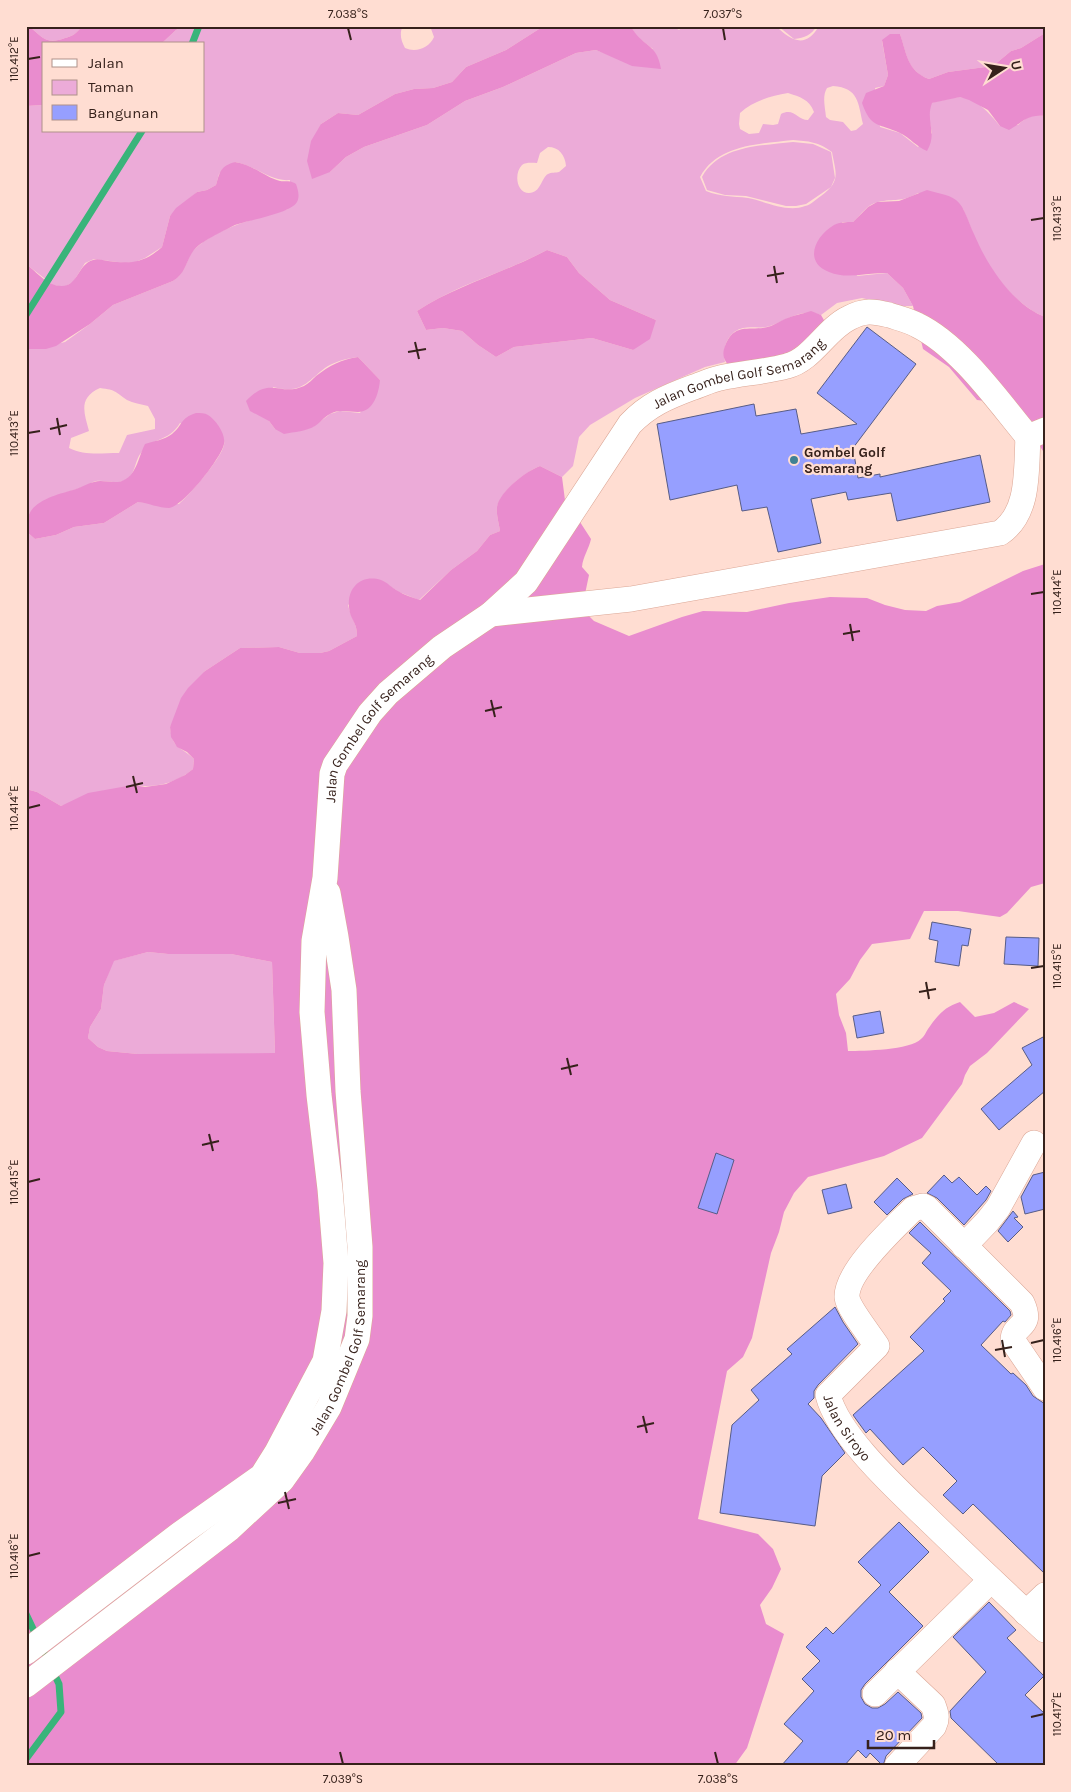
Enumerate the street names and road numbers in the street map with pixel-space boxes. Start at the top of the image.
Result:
street label: Jalan Gombel Golf Semarang [650,335,829,413]
street label: Jalan Gombel Golf Semarang [322,651,436,803]
street label: Jalan Gombel Golf Semarang [306,1260,369,1438]
street label: Jalan Siroyo [819,1393,874,1465]

